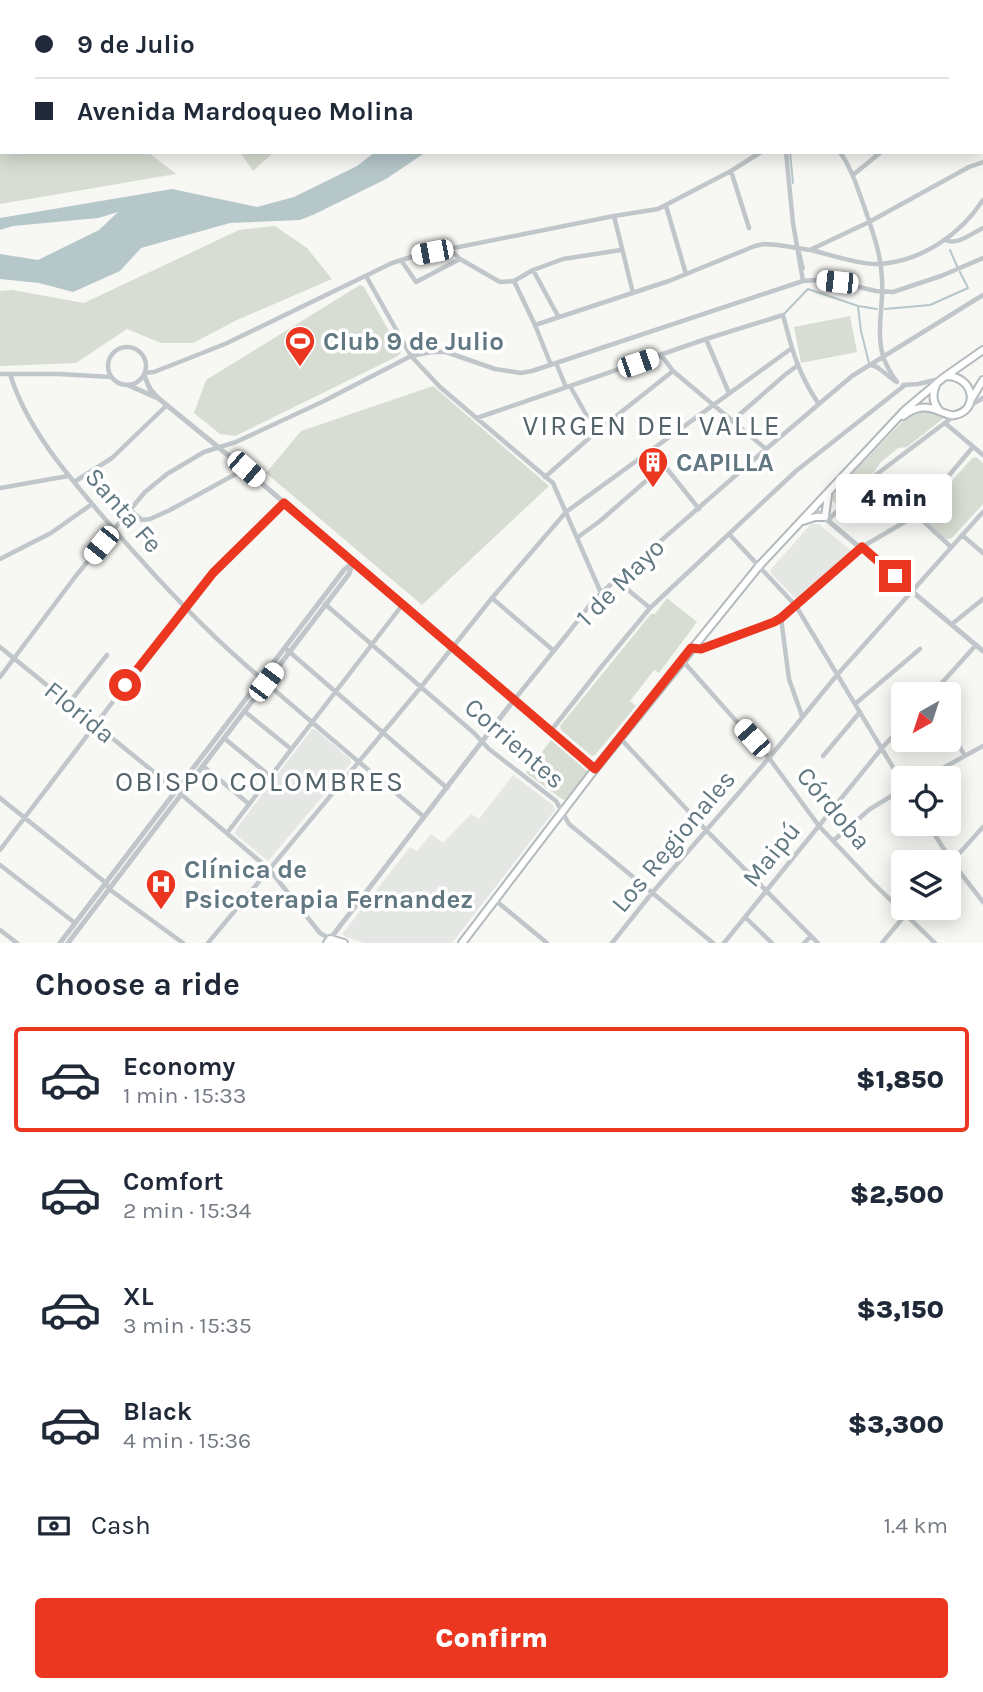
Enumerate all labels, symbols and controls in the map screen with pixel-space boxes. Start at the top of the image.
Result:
text: 9 de Julio [77,29,195,60]
text: Avenida Mardoqueo Molina [77,96,414,127]
car [410,238,455,266]
car [816,269,859,295]
sports icon: Club 9 de Julio [283,324,317,368]
place label: Club 9 de Julio [323,326,504,357]
car [615,346,662,380]
district label: VIRGEN DEL VALLE [522,409,782,442]
building icon: CAPILLA [636,445,670,489]
car [224,447,269,491]
place label: CAPILLA [676,447,774,478]
street label: Santa Fe [78,462,169,559]
callout: 4 min [837,475,953,524]
text: 4 min [861,485,927,512]
car [80,522,123,568]
street label: 1 de Mayo [570,532,671,633]
route end [879,560,911,592]
car [245,659,288,705]
route start [109,669,141,701]
street label: Florida [38,675,121,750]
north arrow [891,682,961,752]
map controls [891,682,961,920]
street label: Corrientes [458,691,571,795]
car [731,715,774,761]
street label: Córdoba [790,760,877,856]
street label: Los Regionales [605,764,742,919]
district label: OBISPO COLOMBRES [115,765,405,798]
button: locate [891,766,961,836]
street label: Maipú [736,815,807,893]
button: layers [891,850,961,920]
place label: Clínica de Psicoterapia Fernandez [184,854,473,915]
hospital icon: Clínica de Psicoterapia Fernandez [144,867,178,911]
text: Choose a ride [35,966,240,1003]
icon: car [39,1048,102,1111]
text: Economy [123,1051,235,1082]
text: $1,850 [856,1064,944,1095]
text: 1 min · 15:33 [123,1082,246,1109]
icon: car [39,1163,102,1226]
text: Comfort [123,1166,224,1197]
text: $2,500 [850,1179,944,1210]
text: 2 min · 15:34 [123,1197,251,1224]
icon: car [39,1278,102,1341]
text: XL [123,1281,154,1312]
text: $3,150 [857,1294,944,1325]
text: 3 min · 15:35 [123,1312,252,1339]
icon: car [39,1393,102,1456]
text: Black [123,1396,192,1427]
text: $3,300 [848,1409,944,1440]
text: 4 min · 15:36 [123,1427,251,1454]
icon: cash [35,1507,73,1545]
text: Cash [91,1510,151,1541]
text: 1.4 km [884,1512,948,1539]
button: Confirm [35,1598,948,1678]

